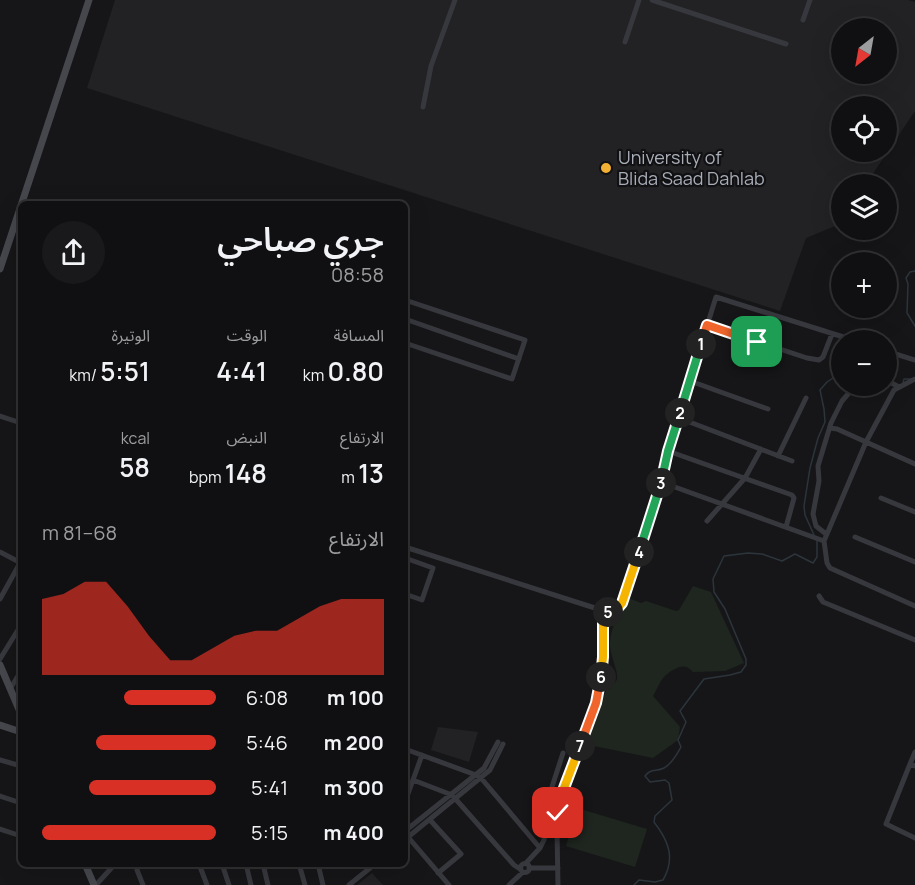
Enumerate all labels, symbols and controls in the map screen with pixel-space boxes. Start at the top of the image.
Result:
north arrow [831,18,897,84]
map controls [831,18,897,396]
button: locate [831,96,897,162]
place label: University of Blida Saad Dahlab [618,145,765,190]
marker: University of Blida Saad Dahlab [599,161,613,175]
button: layers [831,174,897,240]
text: جري صباحي [217,216,384,261]
button: share [42,221,105,284]
button: + [831,252,897,318]
text: 08:58 [331,261,384,288]
pin [731,316,782,367]
text: الوتيرة [112,324,150,346]
text: الوقت [227,324,267,346]
text: المسافة [334,324,384,346]
icon: arrive [740,325,773,358]
pin: 1 [686,329,716,359]
button: − [831,330,897,396]
text: 1 [697,333,705,355]
text: 5:51 [100,353,150,389]
text: 4:41 [216,353,267,389]
text: 0.80 [328,353,384,389]
text: /km [69,364,100,386]
text: km [303,364,328,386]
pin: 2 [665,398,695,428]
text: 2 [675,402,685,424]
text: النبض [226,426,267,448]
text: الارتفاع [340,426,384,448]
text: kcal [121,427,150,449]
text: 58 [119,449,150,485]
text: 148 [225,455,267,491]
text: 13 [358,455,384,491]
text: bpm [189,466,225,488]
text: m [341,466,358,488]
pin: 3 [646,468,676,498]
text: 3 [656,472,666,494]
text: 68–81 m [42,519,117,546]
text: الارتفاع [329,525,384,552]
pin: 4 [624,537,654,567]
text: 4 [634,541,644,563]
pin: 5 [593,597,623,627]
text: 5 [603,601,613,623]
pin: 6 [586,662,616,692]
text: 6 [596,666,606,688]
text: 6:08 [246,684,288,711]
text: 100 m [327,684,384,711]
text: 5:46 [246,729,288,756]
text: 200 m [324,729,384,756]
pin: 7 [565,731,595,761]
text: 7 [576,735,584,757]
text: 5:41 [251,774,288,801]
text: 300 m [324,774,384,801]
pin [532,787,583,838]
icon: check [541,796,574,829]
text: 5:15 [251,819,288,846]
text: 400 m [324,819,384,846]

